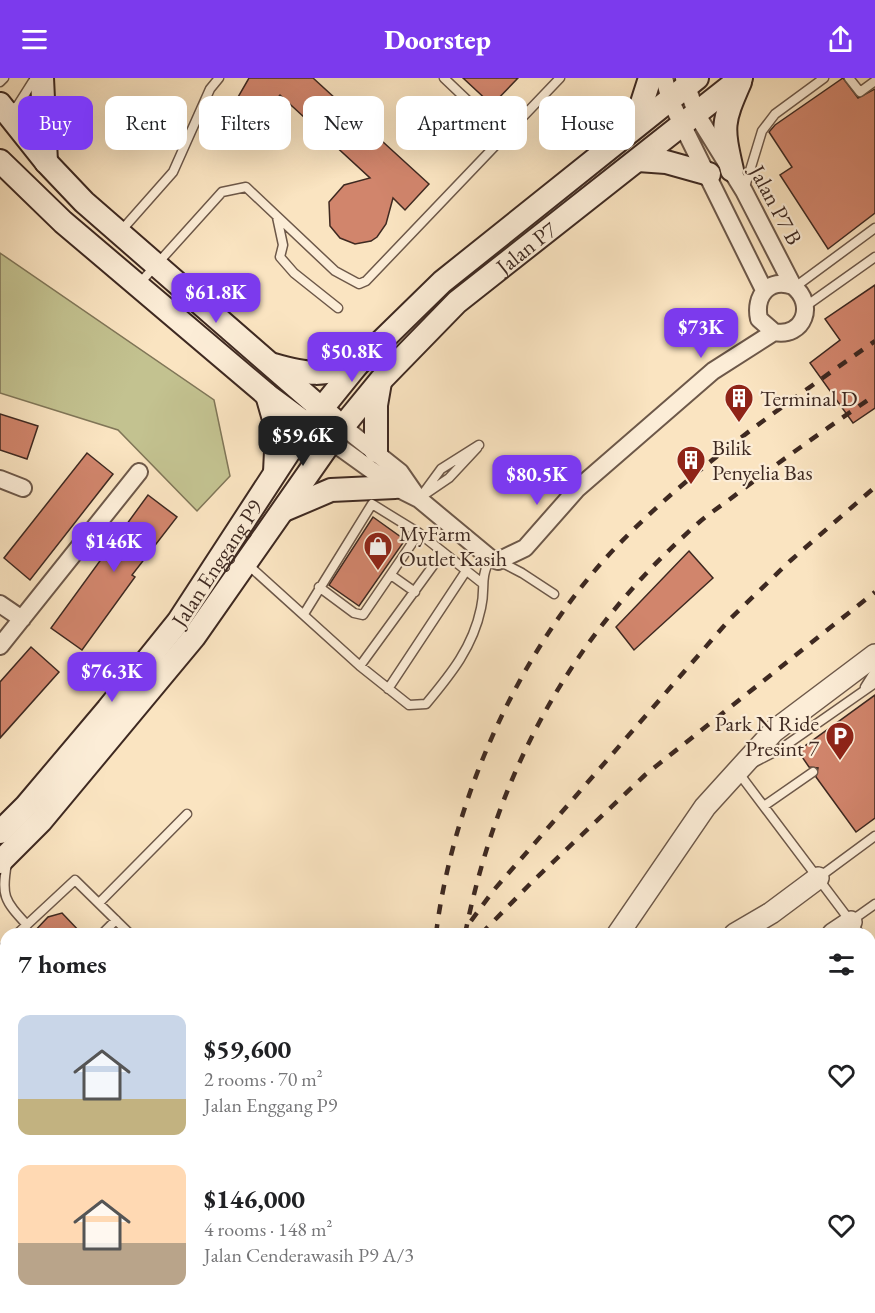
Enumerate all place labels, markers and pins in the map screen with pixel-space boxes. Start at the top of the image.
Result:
pin: $61.8K [167,273,265,324]
pin: $73K [665,308,737,359]
pin: $50.8K [303,332,401,383]
building icon: Terminal D [723,382,755,424]
place label: Terminal D [760,384,858,413]
pin: $59.6K [254,416,352,467]
place label: Bilik Penyelia Bas [712,433,813,487]
building icon: Bilik Penyelia Bas [675,444,707,486]
pin: $80.5K [488,455,586,506]
place label: MyFarm Outlet Kasih [399,519,507,573]
pin: $146K [72,522,156,573]
shop icon: MyFarm Outlet Kasih [362,530,394,572]
pin: $76.3K [63,652,161,703]
place label: Park N Ride Presint 7 [714,709,819,763]
parking icon: Park N Ride Presint 7 [824,720,856,762]

